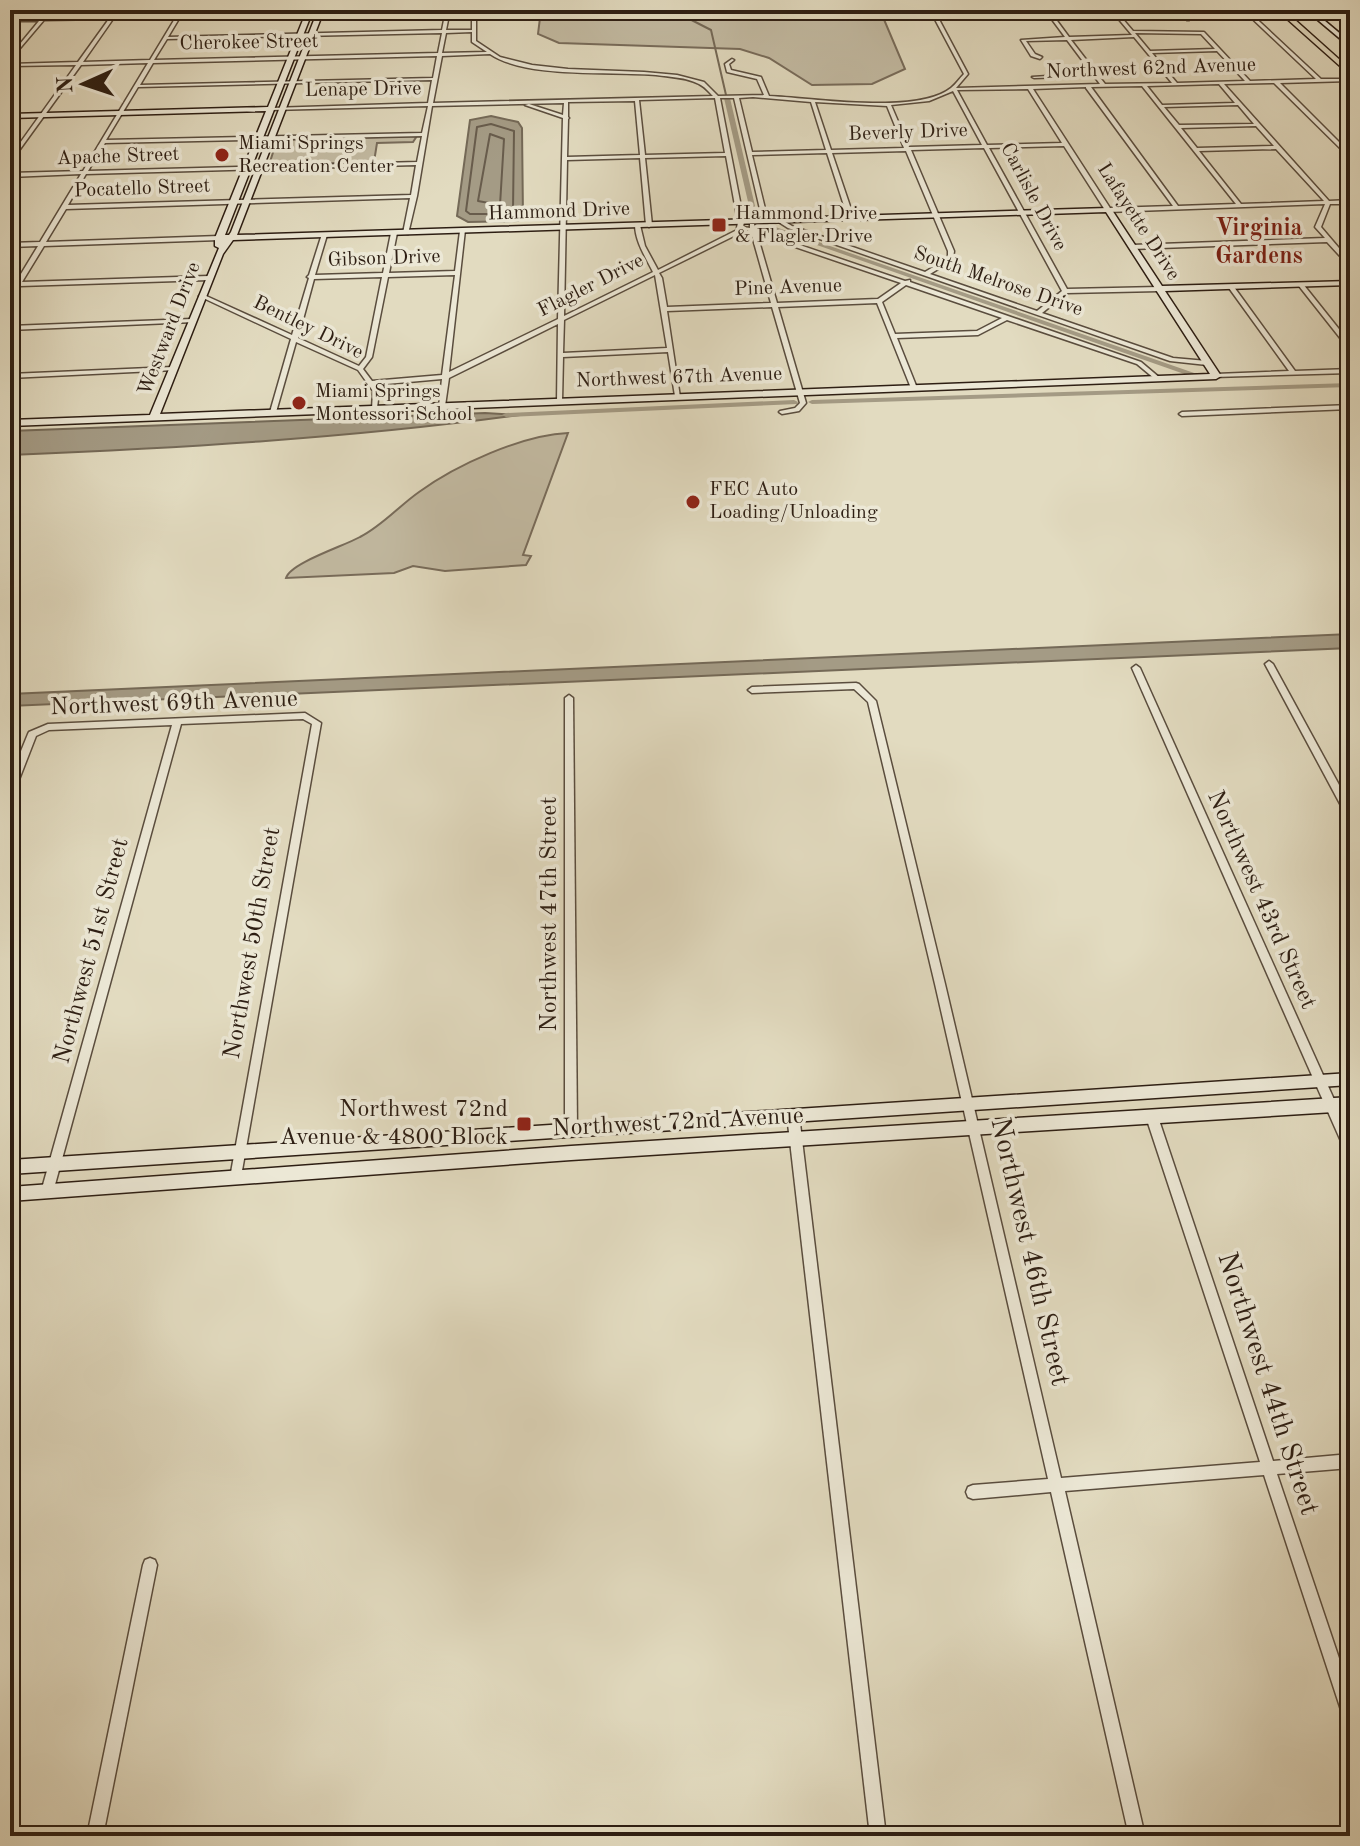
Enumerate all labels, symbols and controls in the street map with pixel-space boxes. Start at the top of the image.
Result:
street label: Cherokee Street [179,32,319,54]
north arrow [44,44,124,124]
street label: Northwest 62nd Avenue [1046,55,1256,83]
text: N [55,76,77,94]
street label: Lenape Drive [305,79,421,101]
street label: Beverly Drive [848,121,968,145]
place label: Miami Springs Recreation Center [238,134,394,177]
street label: Carlisle Drive [996,140,1070,254]
street label: Apache Street [56,145,180,169]
marker: Miami Springs Recreation Center [213,146,231,164]
street label: Lafayette Drive [1093,160,1183,284]
street label: Pocatello Street [73,177,211,201]
street label: Hammond Drive [488,200,630,224]
place label: Hammond Drive & Flagler Drive [735,204,877,247]
marker: Hammond Drive & Flagler Drive [710,216,728,234]
district label: Virginia Gardens [1215,217,1303,269]
street label: South Melrose Drive [911,244,1085,320]
street label: Gibson Drive [327,247,441,271]
street label: Flagler Drive [535,251,647,321]
street label: Westward Drive [135,259,205,399]
street label: Pine Avenue [734,276,842,300]
street label: Bentley Drive [250,293,366,363]
street label: Northwest 67th Avenue [575,364,783,392]
place label: Miami Springs Montessori School [315,382,472,425]
marker: Miami Springs Montessori School [290,394,308,412]
place label: FEC Auto Loading/Unloading [709,480,878,523]
marker: FEC Auto Loading/Unloading [684,493,702,511]
street label: Northwest 69th Avenue [50,688,298,720]
street label: Northwest 43rd Street [1202,787,1320,1013]
street label: Northwest 47th Street [538,796,562,1032]
street label: Northwest 50th Street [221,825,285,1061]
street label: Northwest 51st Street [50,835,134,1067]
place label: Northwest 72nd Avenue & 4800 Block [279,1098,508,1150]
street label: Northwest 72nd Avenue [552,1104,804,1142]
marker: Northwest 72nd Avenue & 4800 Block [515,1115,533,1133]
street label: Northwest 46th Street [984,1115,1074,1389]
street label: Northwest 44th Street [1211,1249,1323,1519]

